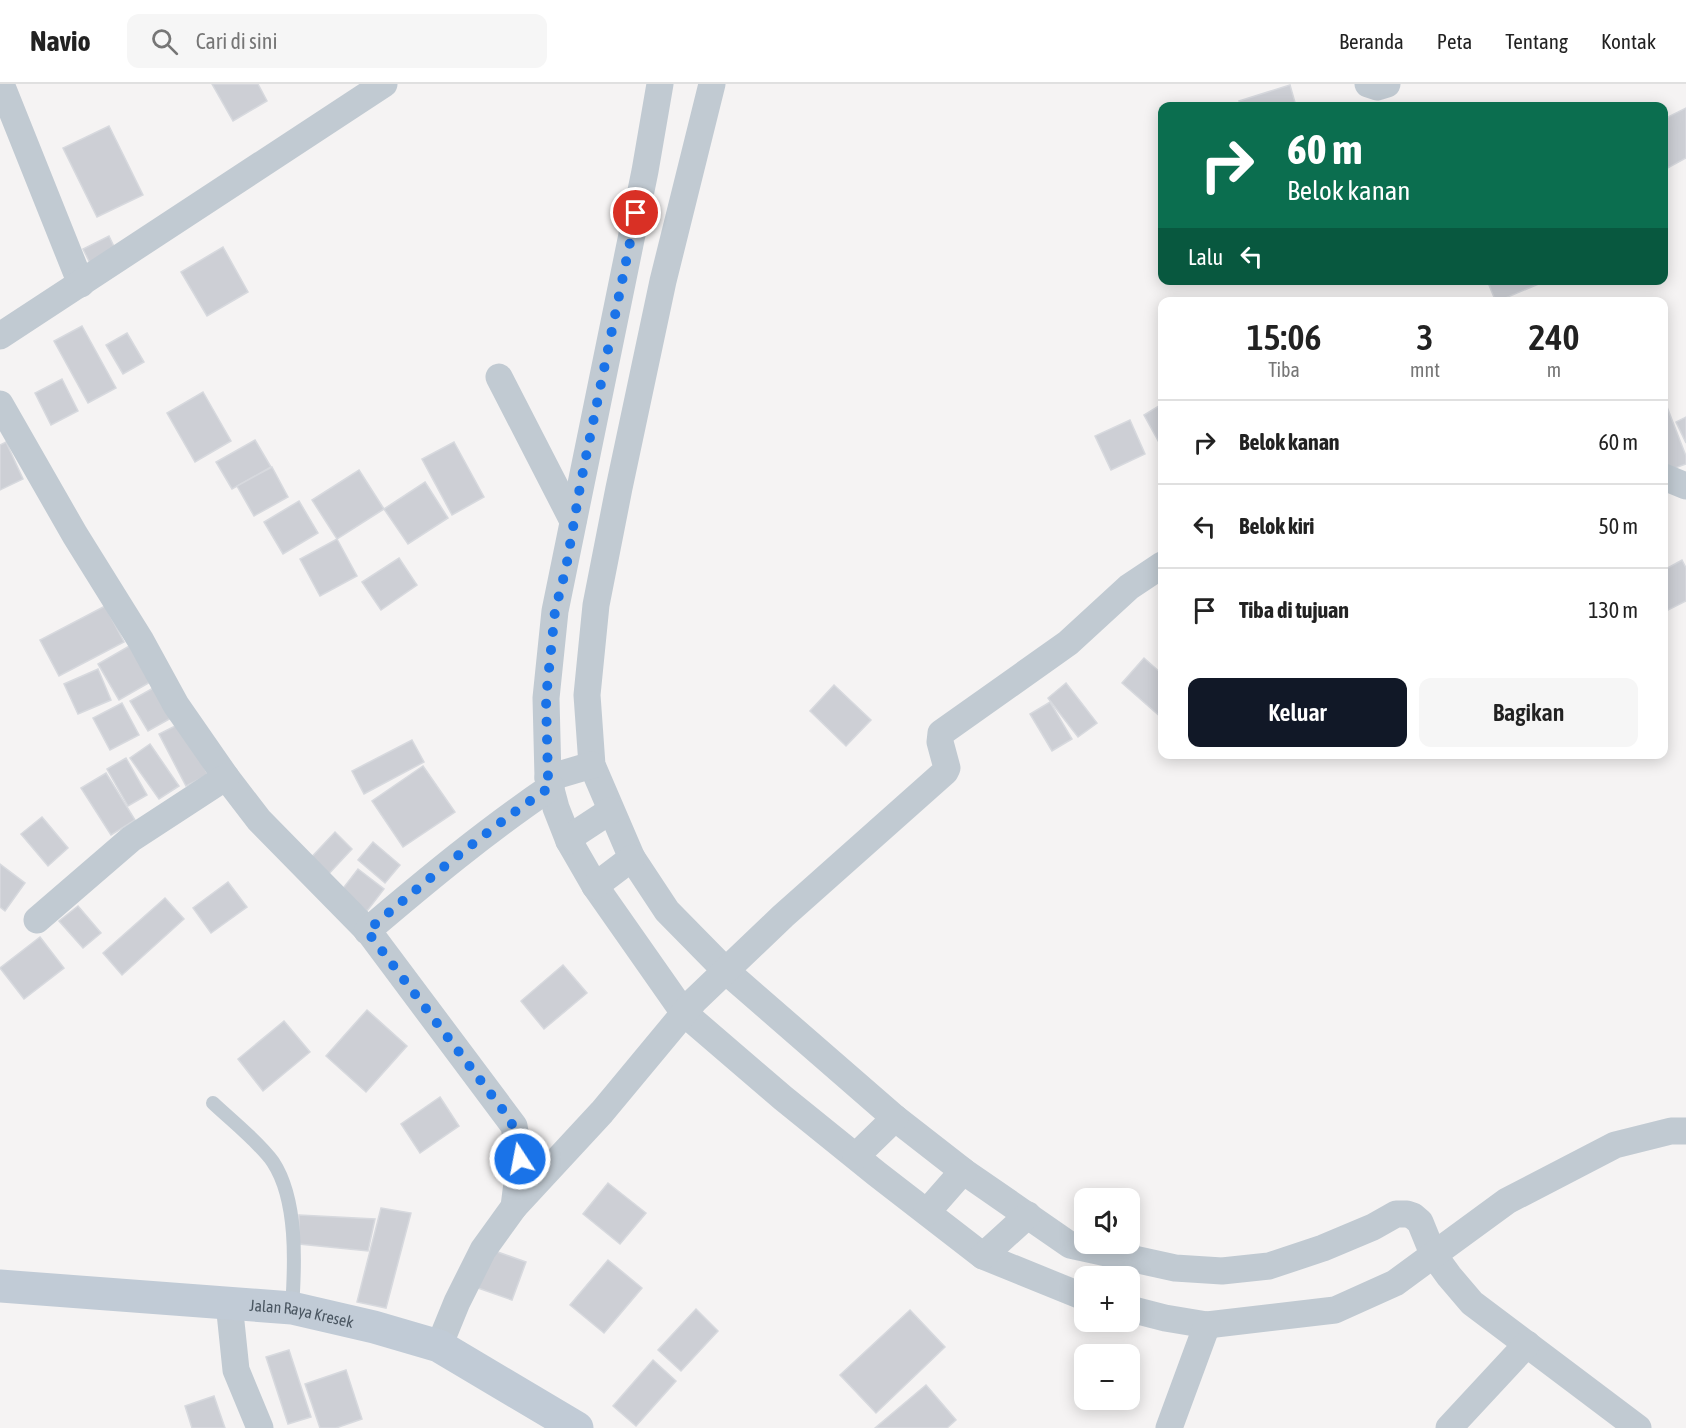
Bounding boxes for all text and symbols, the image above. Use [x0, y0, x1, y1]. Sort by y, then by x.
search box [127, 14, 547, 68]
text: Navio [30, 25, 91, 57]
icon: search [148, 25, 181, 58]
text: Cari di sini [196, 28, 277, 54]
text: Beranda [1339, 29, 1404, 53]
text: Peta [1437, 29, 1472, 53]
text: Tentang [1505, 29, 1568, 53]
text: Kontak [1601, 29, 1656, 53]
text: 60 m [1287, 125, 1362, 173]
icon: right [1188, 126, 1266, 204]
text: Belok kanan [1287, 175, 1410, 206]
pin [610, 187, 661, 238]
icon: arrive [619, 196, 652, 229]
icon: left [1235, 240, 1268, 273]
text: Lalu [1188, 244, 1223, 270]
text: 15:06 [1247, 316, 1321, 358]
text: 3 [1417, 316, 1433, 358]
text: 240 [1529, 316, 1579, 358]
text: Tiba [1268, 358, 1300, 381]
text: mnt [1410, 358, 1440, 381]
text: m [1547, 358, 1561, 381]
icon: right [1188, 426, 1221, 459]
text: Belok kanan [1239, 429, 1340, 455]
text: 60 m [1598, 429, 1638, 455]
icon: left [1188, 510, 1221, 543]
text: Belok kiri [1239, 513, 1314, 539]
text: 50 m [1598, 513, 1638, 539]
icon: arrive [1188, 594, 1221, 627]
text: Tiba di tujuan [1239, 597, 1349, 623]
text: 130 m [1588, 597, 1638, 623]
button: Keluar [1188, 678, 1407, 747]
button: Bagikan [1419, 678, 1638, 747]
position arrow [488, 1127, 552, 1191]
map controls [1074, 1188, 1140, 1410]
button: sound [1074, 1188, 1140, 1254]
button: + [1074, 1266, 1140, 1332]
street label: Jalan Raya Kresek [249, 1296, 355, 1331]
button: − [1074, 1344, 1140, 1410]

